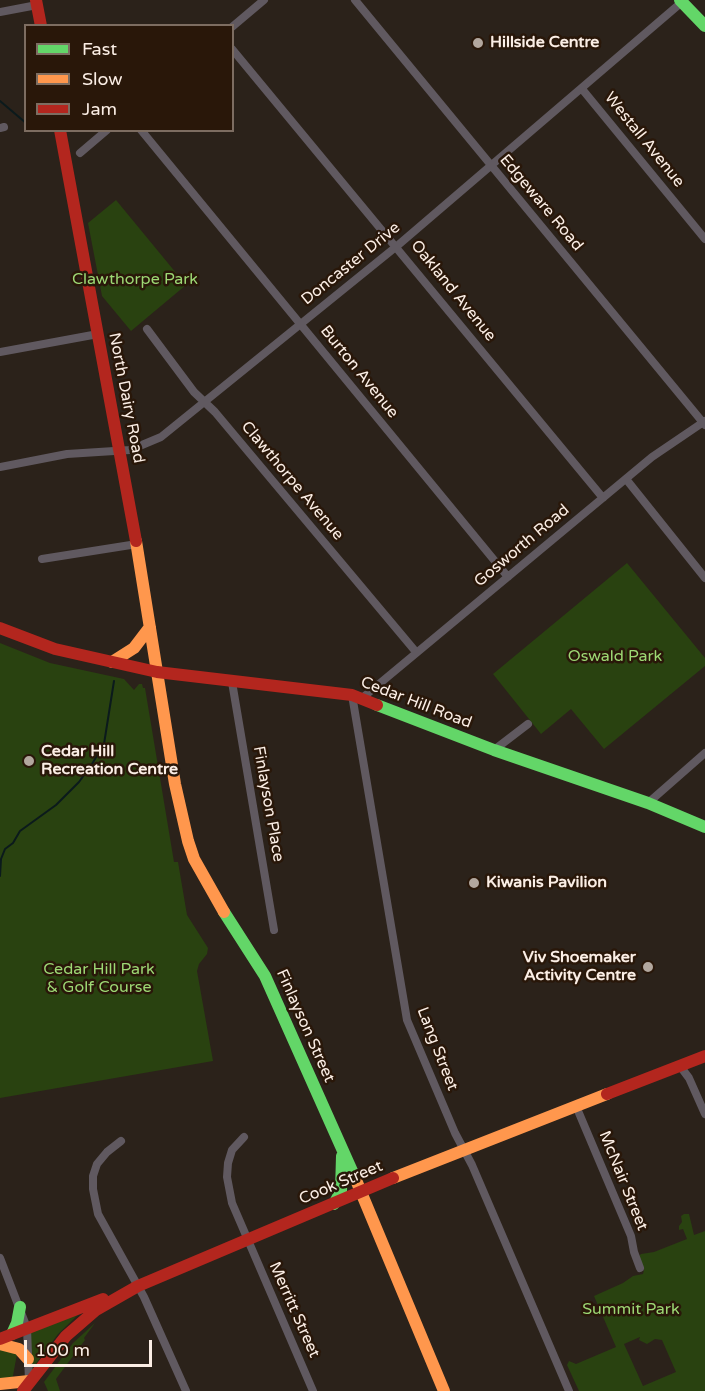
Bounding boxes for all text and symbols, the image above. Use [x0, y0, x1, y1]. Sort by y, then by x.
legend [24, 24, 234, 132]
place label: Hillside Centre [490, 33, 599, 53]
marker: Hillside Centre [471, 36, 485, 50]
text: Fast [82, 38, 117, 60]
text: Slow [82, 68, 123, 90]
street label: Westall Avenue [600, 89, 688, 191]
text: Jam [82, 98, 117, 120]
street label: Edgeware Road [495, 151, 587, 255]
street label: Doncaster Drive [298, 218, 404, 310]
street label: Oakland Avenue [406, 236, 500, 346]
park label: Clawthorpe Park [72, 270, 198, 290]
street label: Burton Avenue [316, 322, 402, 422]
street label: North Dairy Road [104, 331, 148, 465]
street label: Clawthorpe Avenue [237, 418, 347, 544]
street label: Gosworth Road [471, 501, 573, 591]
park label: Oswald Park [568, 647, 662, 667]
street label: Cedar Hill Road [358, 673, 474, 733]
place label: Cedar Hill Recreation Centre [41, 742, 178, 780]
street label: Finlayson Place [248, 745, 288, 863]
marker: Cedar Hill Recreation Centre [22, 754, 36, 768]
place label: Kiwanis Pavilion [486, 873, 607, 893]
marker: Kiwanis Pavilion [467, 876, 481, 890]
place label: Viv Shoemaker Activity Centre [523, 948, 636, 986]
park label: Cedar Hill Park & Golf Course [43, 960, 155, 998]
marker: Viv Shoemaker Activity Centre [641, 960, 655, 974]
street label: Finlayson Street [271, 966, 339, 1086]
street label: Lang Street [412, 1005, 462, 1093]
street label: McNair Street [594, 1128, 652, 1234]
street label: Cook Street [296, 1157, 386, 1209]
street label: Merritt Street [264, 1259, 324, 1361]
park label: Summit Park [582, 1300, 680, 1320]
scale bar [27, 1328, 154, 1366]
text: 100 m [35, 1339, 90, 1361]

